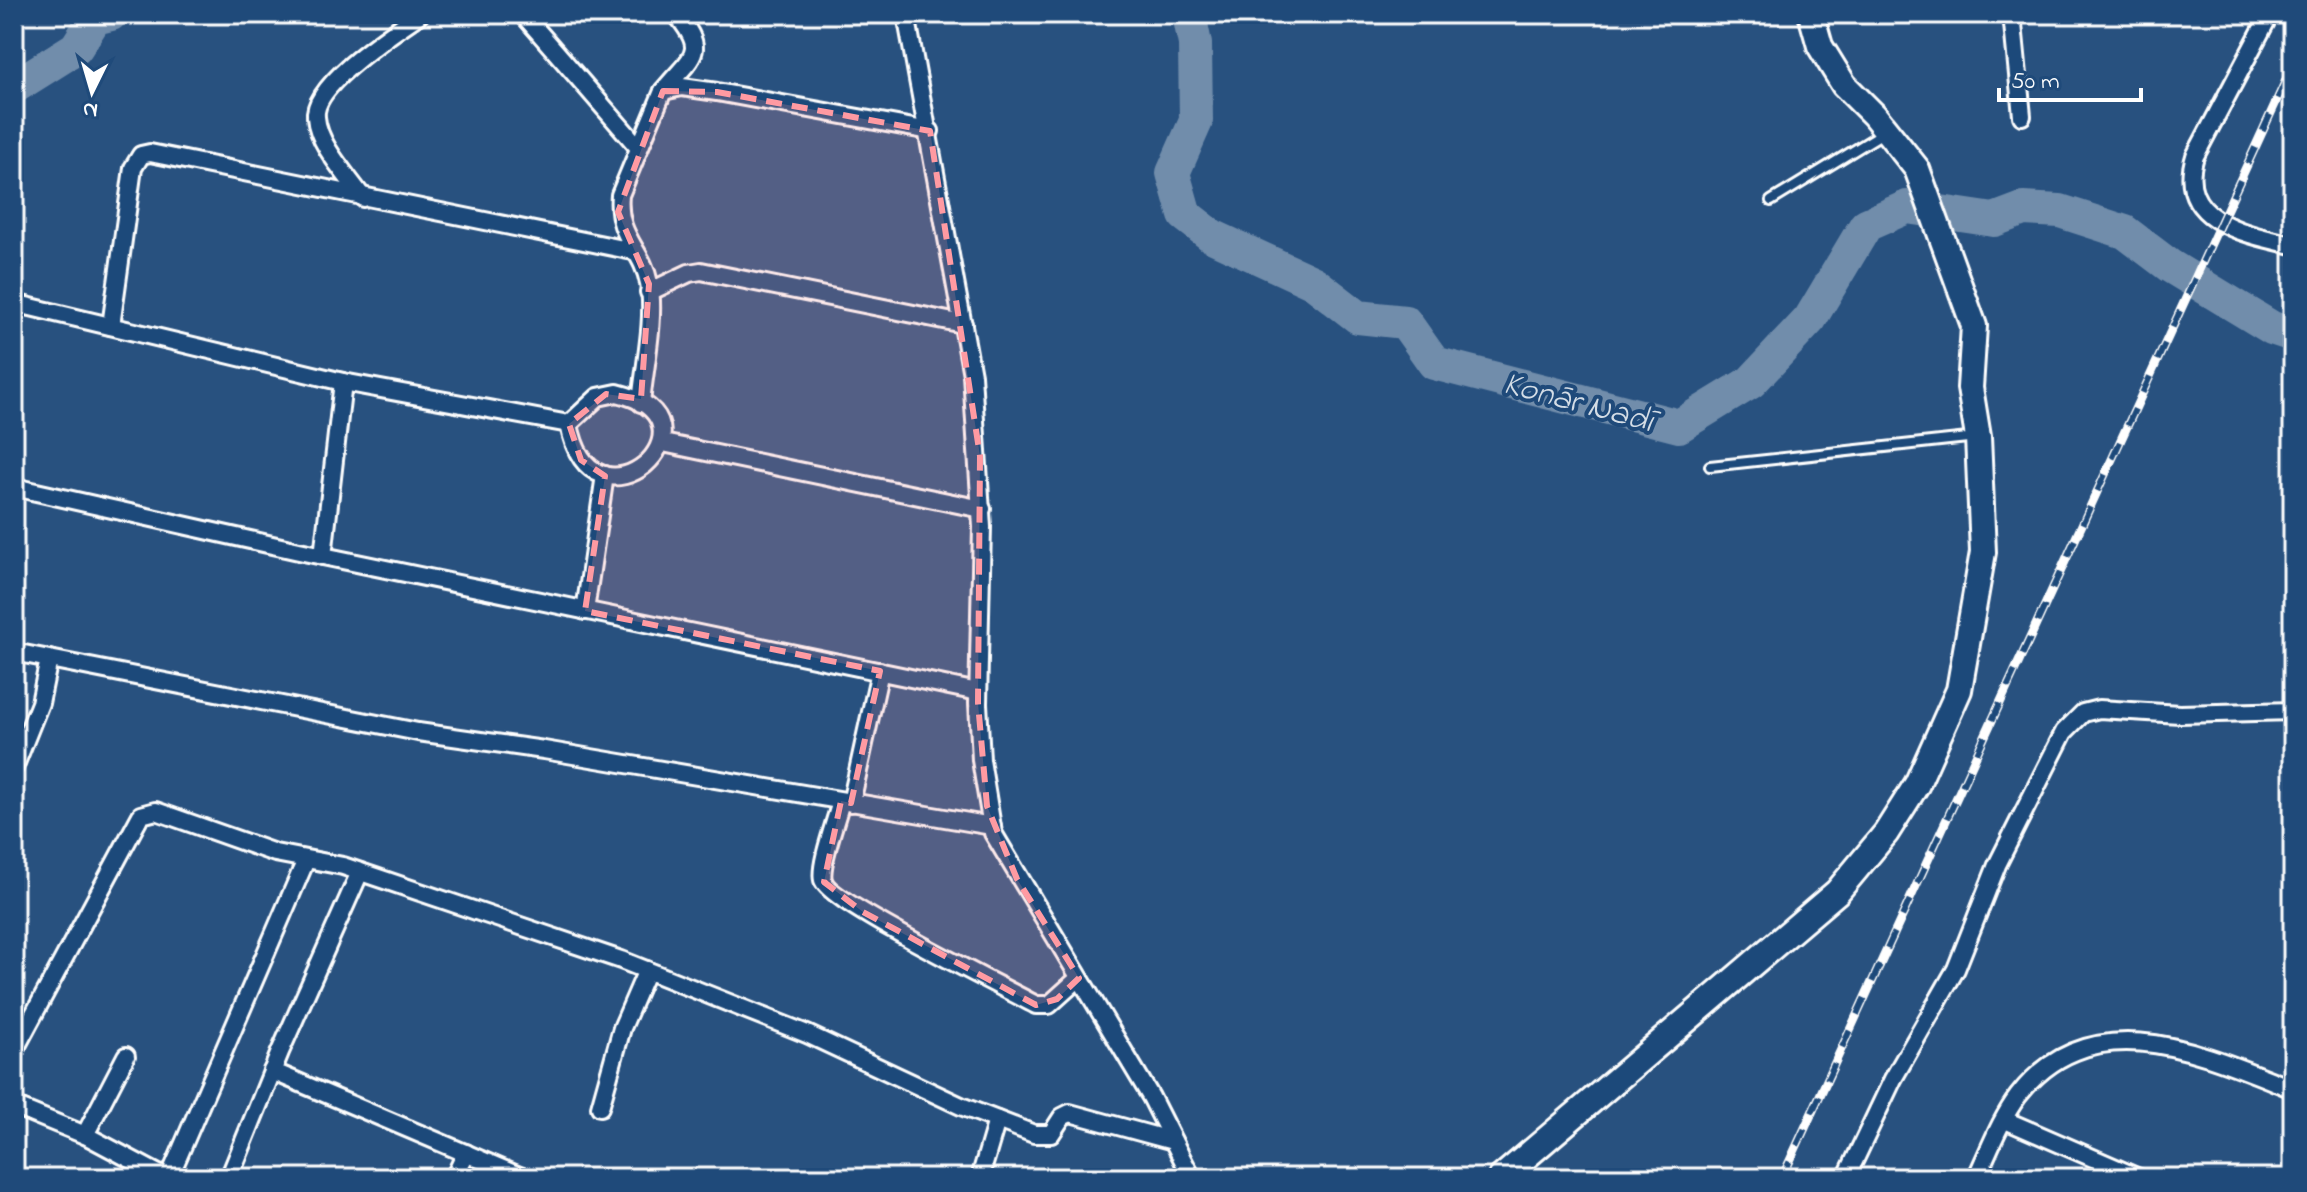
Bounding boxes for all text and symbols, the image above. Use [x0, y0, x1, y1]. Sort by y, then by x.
north arrow [52, 52, 132, 132]
scale bar [1999, 52, 2141, 102]
text: 50 m [2011, 65, 2060, 100]
text: N [82, 92, 99, 126]
water label: Konār Nadī [1497, 360, 1665, 450]

